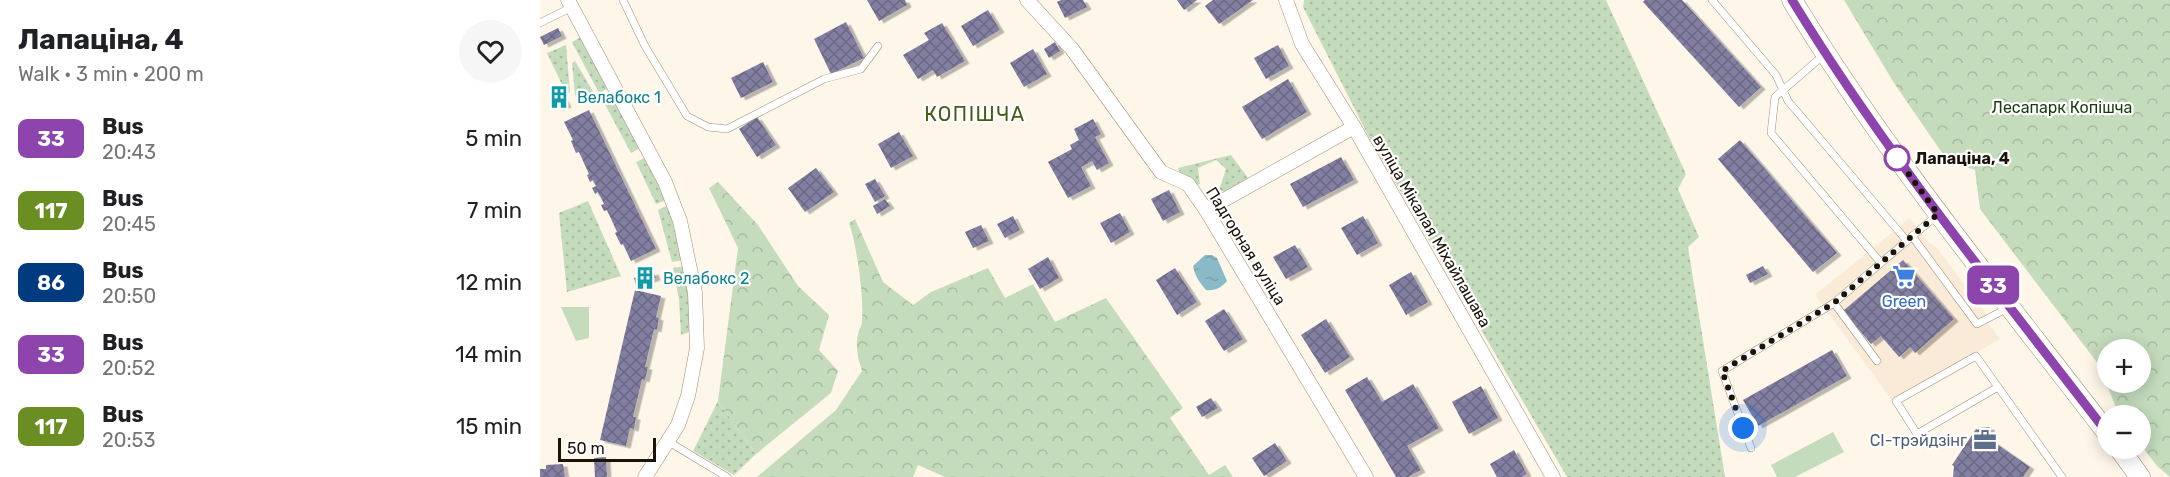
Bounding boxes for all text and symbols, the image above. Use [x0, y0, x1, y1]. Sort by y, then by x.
button: heart [459, 20, 522, 83]
text: Лапаціна, 4 [18, 23, 184, 56]
text: Walk · 3 min · 200 m [18, 62, 204, 86]
building icon: Велабокс 1 [546, 84, 572, 110]
place label: Велабокс 1 [577, 88, 661, 107]
park label: Лесапарк Копішча [1992, 98, 2132, 117]
district label: КОПІШЧА [924, 102, 1026, 126]
text: Bus [102, 113, 144, 140]
text: 5 min [465, 125, 522, 152]
text: 33 [37, 126, 65, 151]
street label: вуліца Мікалая Міхайлашава [1369, 131, 1495, 331]
text: 20:43 [102, 140, 156, 164]
marker: Лапаціна, 4 [1884, 145, 1910, 171]
place label: Лапаціна, 4 [1915, 149, 2010, 168]
street label: Падгорная вуліца [1202, 183, 1290, 309]
text: Bus [102, 185, 144, 212]
text: 7 min [467, 197, 522, 224]
text: 117 [35, 198, 67, 223]
text: 20:45 [102, 212, 156, 236]
text: Bus [102, 257, 144, 284]
supermarket icon: Green [1891, 263, 1917, 289]
building icon: Велабокс 2 [632, 265, 658, 291]
line badge: 33 [1966, 266, 2020, 304]
text: 12 min [456, 269, 522, 296]
place label: Велабокс 2 [663, 269, 750, 288]
text: 86 [37, 270, 65, 295]
text: 33 [1979, 273, 2007, 298]
text: 20:50 [102, 284, 156, 308]
place label: Green [1882, 292, 1926, 311]
text: Bus [102, 329, 144, 356]
map controls [2097, 339, 2151, 459]
button: + [2097, 339, 2151, 393]
text: 14 min [455, 341, 522, 368]
text: 33 [37, 342, 65, 367]
text: 20:52 [102, 356, 155, 380]
text: Bus [102, 401, 144, 428]
button: − [2097, 405, 2151, 459]
text: 15 min [456, 413, 522, 440]
your location [1728, 413, 1758, 443]
text: 117 [35, 414, 67, 439]
office icon: СІ-трэйдзінг [1972, 427, 1998, 453]
text: 20:53 [102, 428, 155, 452]
place label: СІ-трэйдзінг [1870, 431, 1967, 450]
scale bar [558, 435, 656, 462]
text: 50 m [567, 439, 605, 458]

